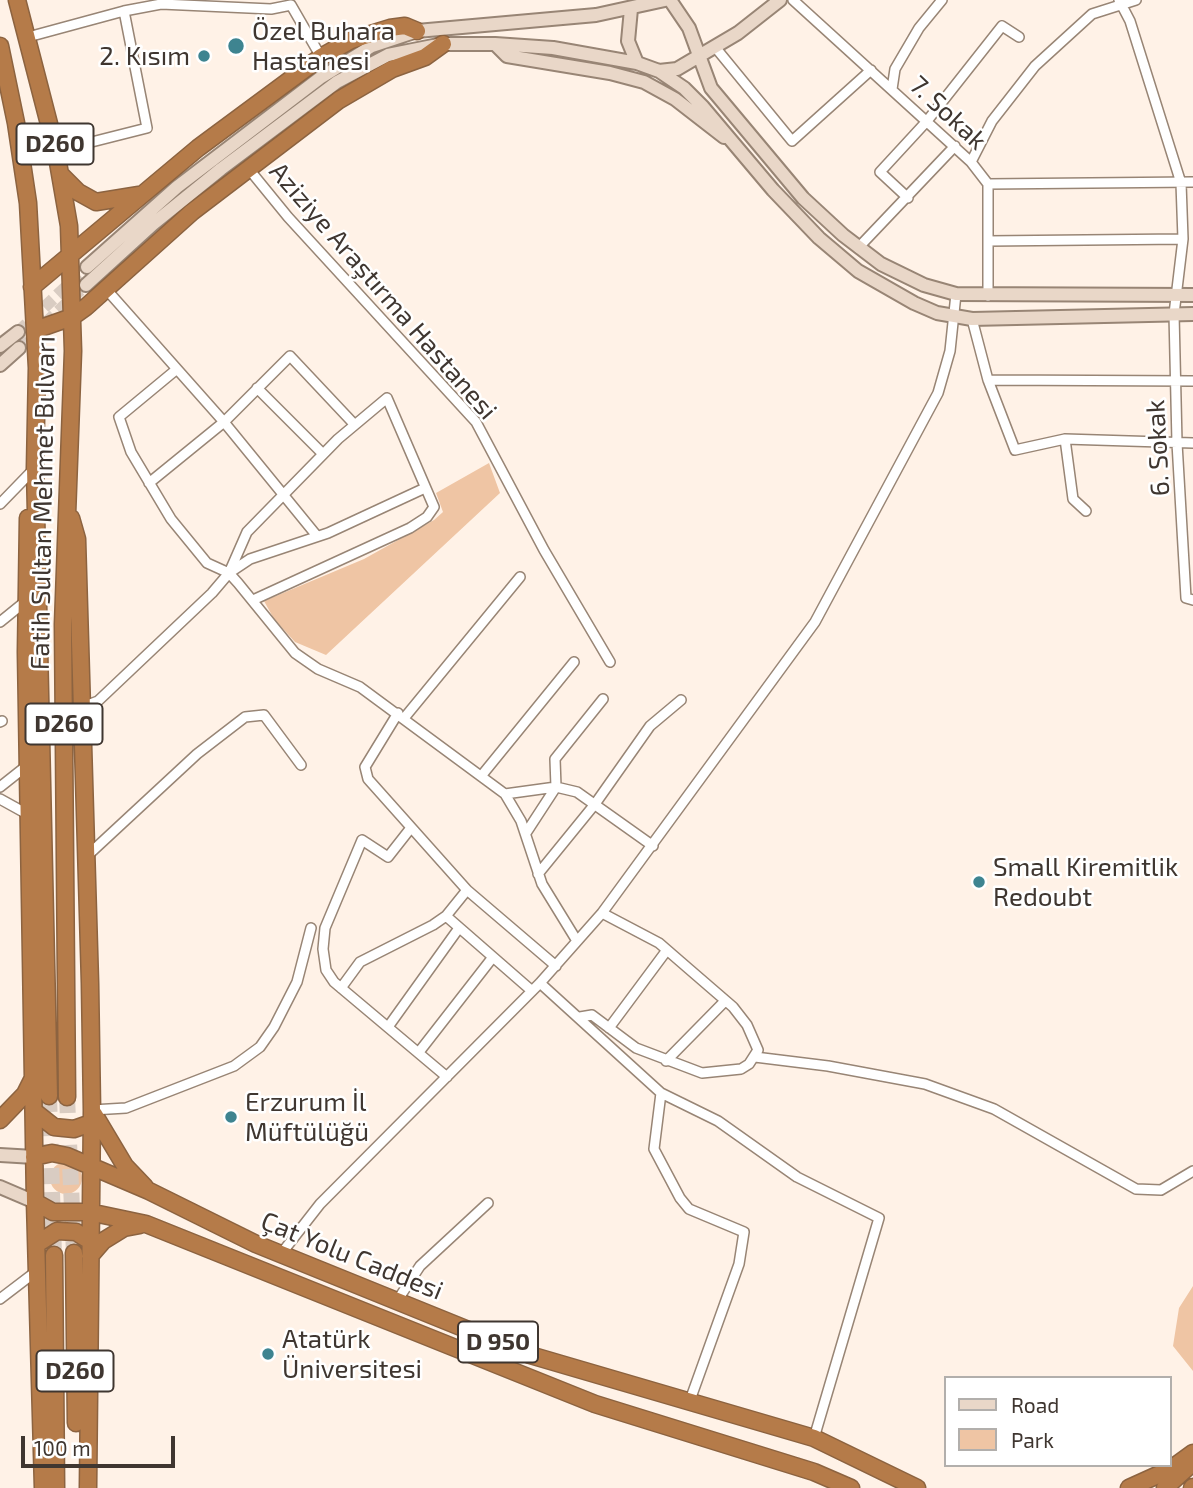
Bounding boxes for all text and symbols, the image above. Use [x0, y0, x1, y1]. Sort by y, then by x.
place label: Özel Buhara Hastanesi [252, 15, 395, 76]
marker: Özel Buhara Hastanesi [226, 36, 246, 56]
place label: 2. Kısım [99, 40, 190, 72]
marker: 2. Kısım [196, 48, 212, 64]
street label: 7. Sokak [903, 70, 993, 156]
road number: D260 [16, 124, 94, 164]
street label: Aziziye Araştırma Hastanesi [263, 156, 503, 426]
street label: Fatih Sultan Mehmet Bulvarı [24, 336, 62, 670]
street label: 6. Sokak [1140, 399, 1176, 497]
road number: D260 [25, 704, 102, 744]
place label: Small Kiremitlik Redoubt [993, 851, 1178, 912]
marker: Small Kiremitlik Redoubt [971, 874, 987, 890]
place label: Erzurum İl Müftülüğü [245, 1086, 369, 1148]
marker: Erzurum İl Müftülüğü [223, 1109, 239, 1125]
street label: Çat Yolu Caddesi [256, 1205, 448, 1307]
road number: D 950 [458, 1322, 538, 1362]
place label: Atatürk Üniversitesi [282, 1323, 422, 1384]
marker: Atatürk Üniversitesi [260, 1346, 276, 1362]
road number: D260 [36, 1350, 114, 1392]
legend [944, 1376, 1172, 1467]
text: Road [1011, 1392, 1059, 1417]
scale bar [24, 1422, 178, 1466]
text: Park [1011, 1427, 1054, 1452]
text: 100 m [34, 1435, 91, 1460]

